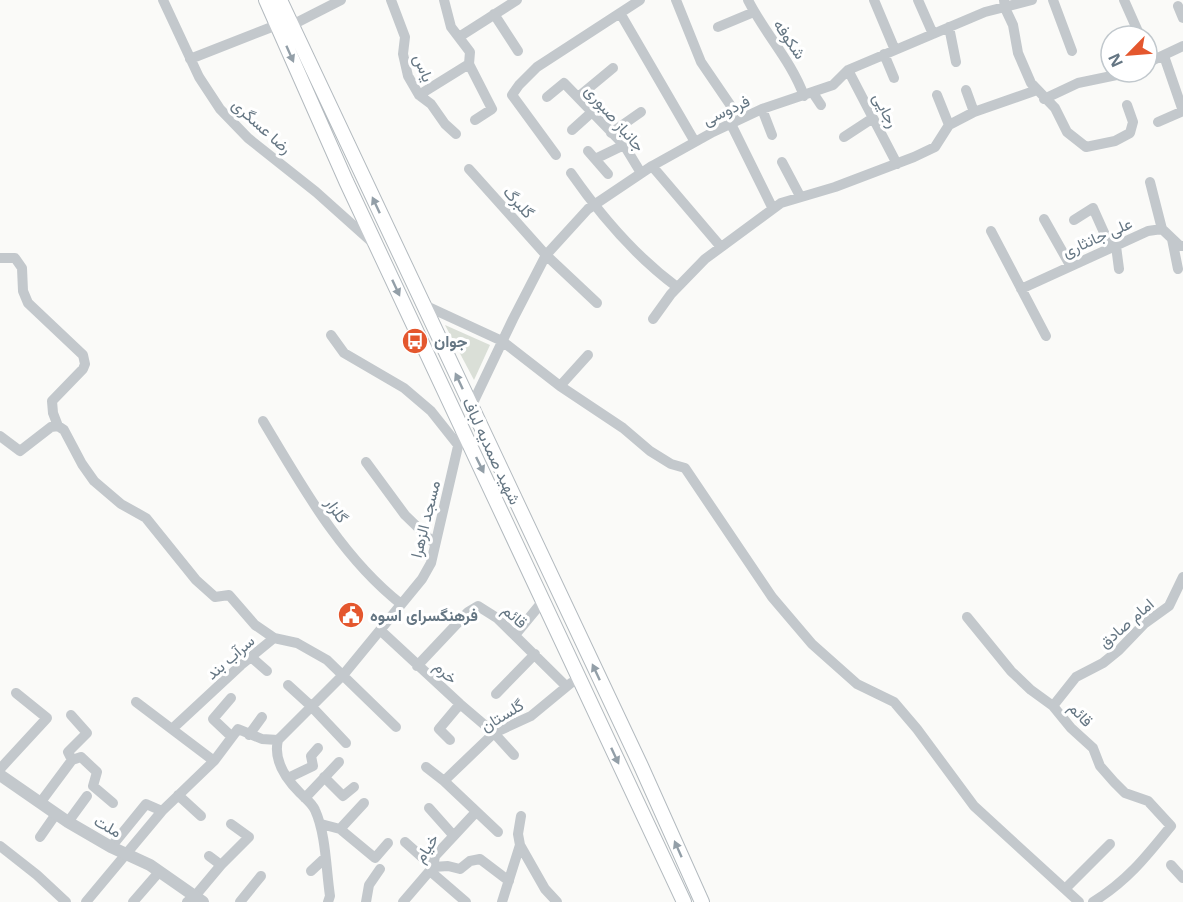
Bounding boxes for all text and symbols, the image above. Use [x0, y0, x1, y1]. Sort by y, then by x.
street label: شکوفه [769, 15, 811, 63]
north arrow [1099, 24, 1159, 84]
one-way arrow [285, 45, 294, 62]
text: N [1103, 50, 1128, 71]
street label: یاس [409, 51, 439, 85]
street label: جانباز صبوری [580, 80, 650, 156]
street label: فردوسی [699, 89, 753, 131]
street label: رجایی [868, 89, 904, 131]
street label: رضا عسگری [227, 93, 297, 159]
street label: گلبرگ [499, 181, 539, 223]
one-way arrow [371, 197, 380, 214]
street label: علی جانثاری [1058, 212, 1136, 262]
one-way arrow [392, 280, 401, 297]
bus stop icon: جوان [400, 326, 430, 356]
place label: جوان [434, 330, 468, 352]
one-way arrow [454, 373, 463, 390]
street label: شهید صمدیه لباف [458, 394, 526, 508]
one-way arrow [475, 456, 484, 473]
street label: مسجد الزهرا [405, 478, 445, 560]
street label: گلزار [320, 492, 354, 527]
street label: امام صادق [1094, 593, 1158, 653]
street label: قائم [498, 599, 532, 633]
public building icon: فرهنگسرای اسوه [336, 600, 366, 630]
place label: فرهنگسرای اسوه [370, 604, 478, 626]
street label: سرآب بند [201, 630, 259, 684]
street label: خرم [429, 655, 463, 689]
one-way arrow [592, 663, 601, 680]
street label: گلستان [476, 694, 528, 736]
street label: قائم [1064, 697, 1098, 731]
one-way arrow [611, 747, 620, 764]
street label: ملت [90, 809, 126, 843]
street label: خیام [409, 829, 444, 867]
one-way arrow [673, 840, 682, 857]

